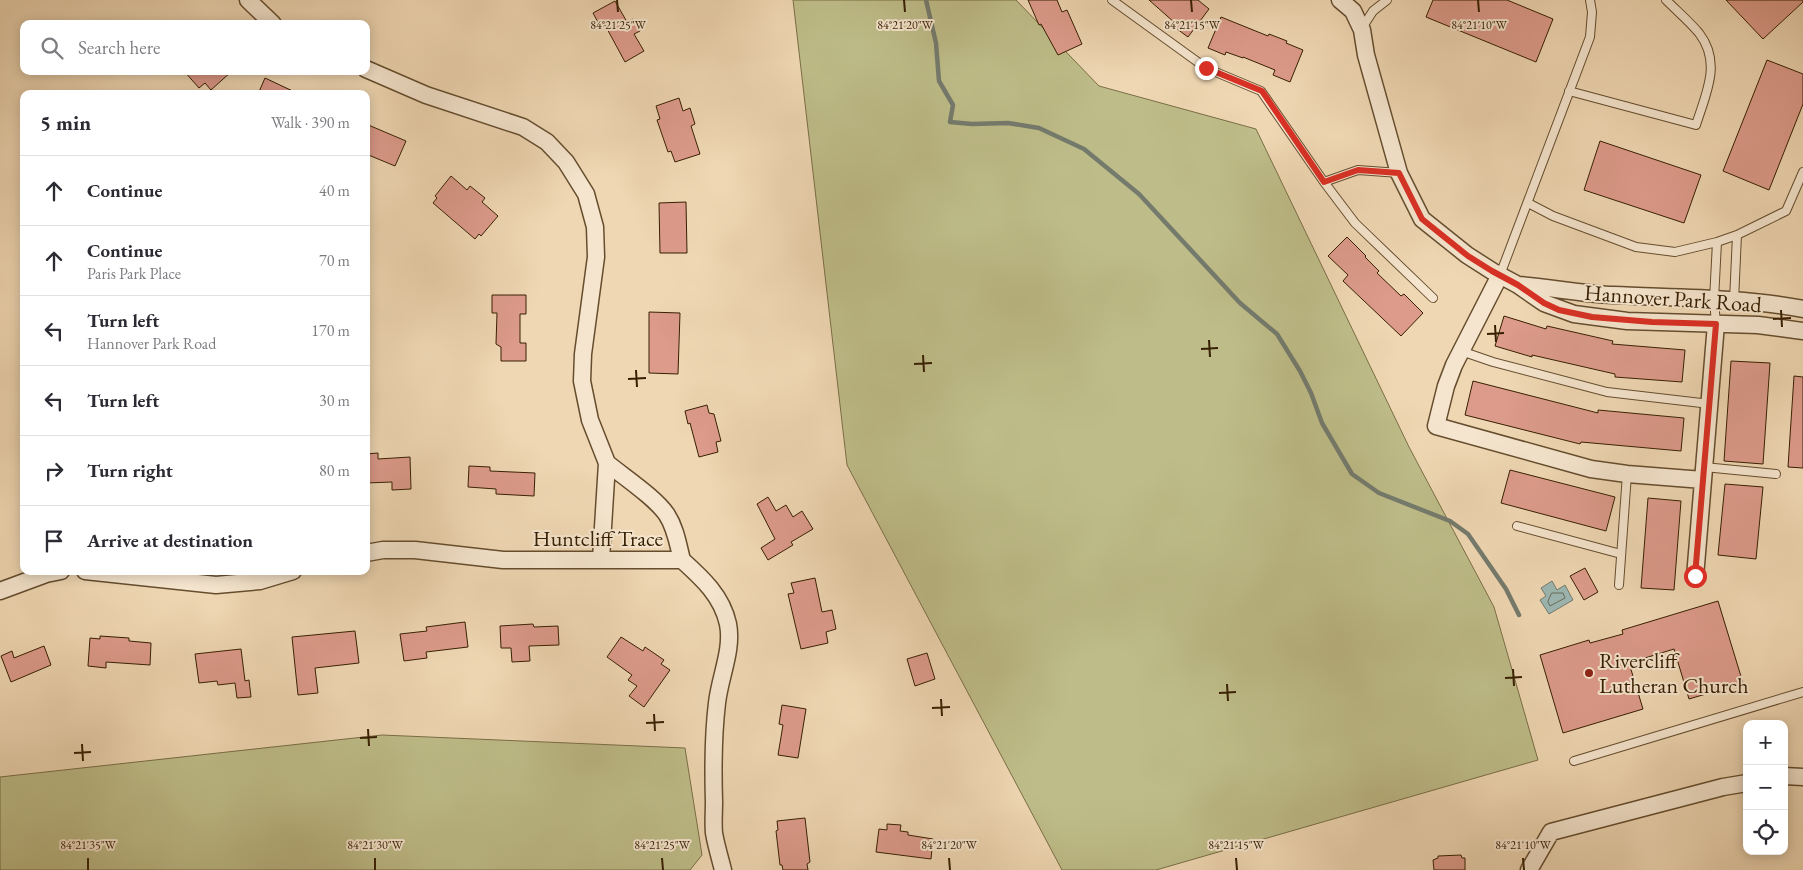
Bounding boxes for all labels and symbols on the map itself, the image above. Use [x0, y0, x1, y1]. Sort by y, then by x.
text: 84°21'25"W [590, 17, 647, 33]
text: 84°21'20"W [877, 17, 934, 33]
text: 84°21'15"W [1164, 17, 1221, 33]
text: 84°21'10"W [1451, 17, 1508, 33]
route end [1195, 57, 1218, 80]
street label: Hannover Park Road [1583, 278, 1763, 319]
street label: Huntcliff Trace [533, 524, 664, 553]
route start [1684, 565, 1707, 588]
place label: Rivercliff Lutheran Church [1599, 646, 1749, 700]
marker: Rivercliff Lutheran Church [1583, 667, 1595, 679]
text: 84°21'35"W [60, 837, 117, 853]
text: 84°21'30"W [347, 837, 404, 853]
text: 84°21'25"W [634, 837, 691, 853]
text: 84°21'20"W [921, 837, 978, 853]
text: 84°21'15"W [1208, 837, 1265, 853]
text: 84°21'10"W [1495, 837, 1552, 853]

